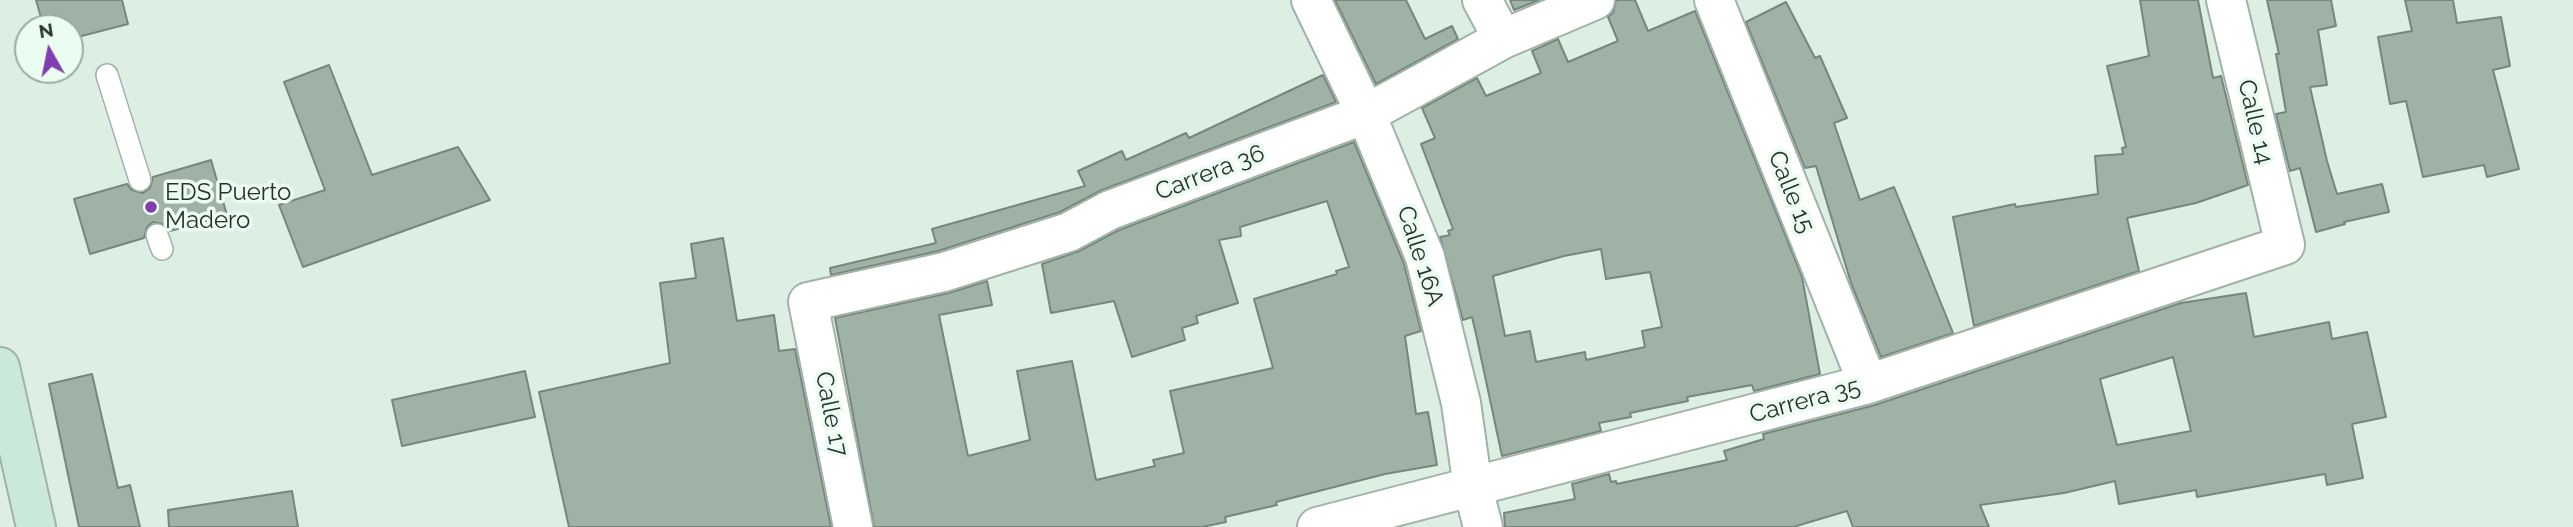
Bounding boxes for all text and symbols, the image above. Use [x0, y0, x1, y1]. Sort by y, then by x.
north arrow [14, 14, 84, 84]
text: N [37, 18, 55, 42]
street label: Calle 14 [2231, 77, 2279, 167]
street label: Carrera 36 [1151, 139, 1269, 207]
street label: Calle 15 [1762, 147, 1820, 237]
place label: EDS Puerto Madero [165, 179, 291, 235]
marker: EDS Puerto Madero [143, 199, 159, 215]
street label: Calle 16A [1390, 202, 1450, 310]
street label: Calle 17 [809, 369, 853, 459]
street label: Carrera 35 [1746, 372, 1864, 430]

